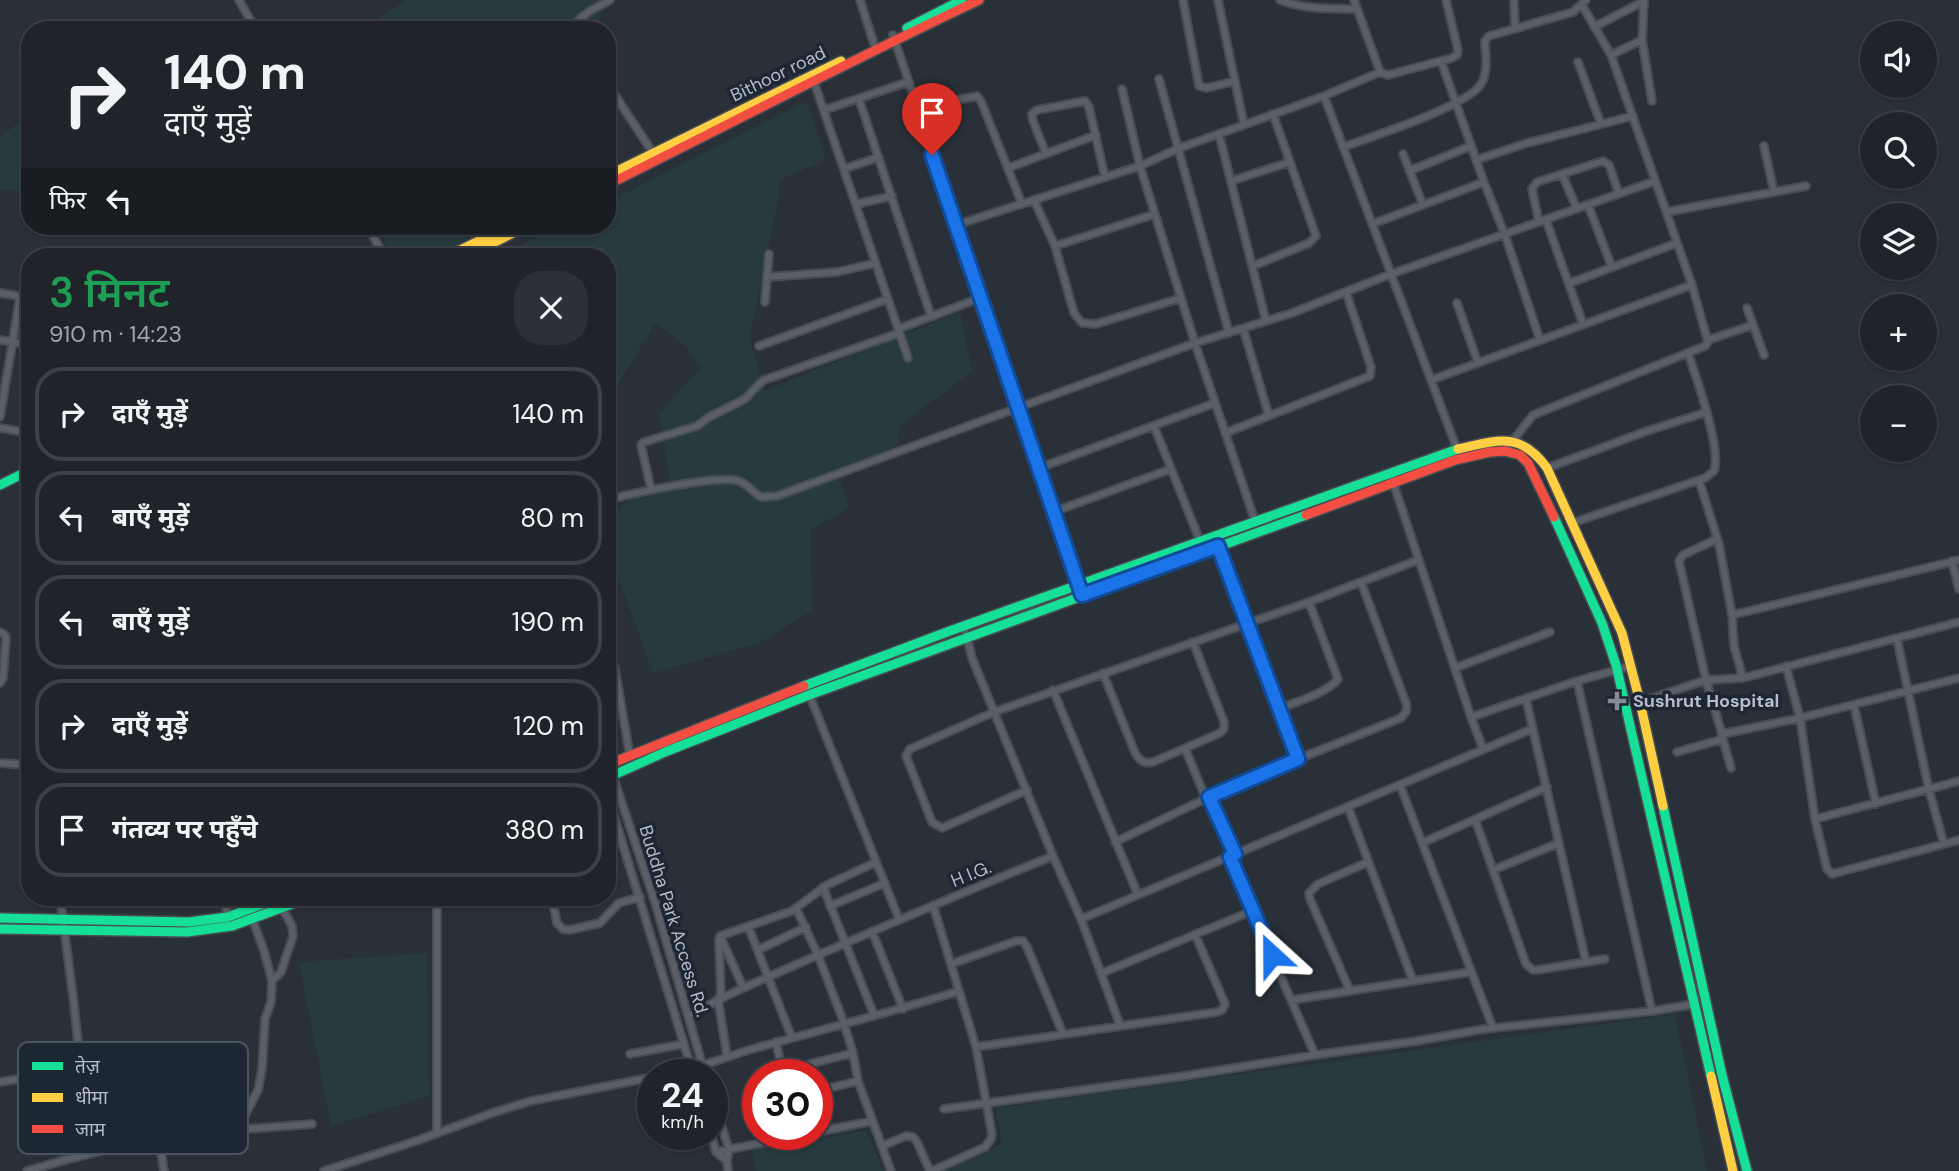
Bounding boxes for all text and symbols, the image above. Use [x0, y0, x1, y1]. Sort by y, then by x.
map controls [1860, 21, 1937, 462]
button: sound [1860, 21, 1937, 98]
text: 140 m [164, 40, 306, 104]
street label: Bithoor road [726, 41, 830, 107]
icon: right [49, 49, 140, 140]
pin [902, 83, 962, 155]
icon: arrive [913, 94, 951, 132]
text: दाएँ मुड़ें [164, 102, 252, 144]
button: search [1860, 112, 1937, 189]
icon: left [100, 182, 138, 220]
text: फिर [49, 183, 86, 217]
button: layers [1860, 203, 1937, 280]
text: 3 मिनट [49, 265, 170, 320]
button: close [514, 271, 588, 345]
button: + [1860, 294, 1937, 371]
text: 910 m · 14:23 [49, 319, 182, 349]
button: − [1860, 385, 1937, 462]
icon: right [53, 395, 91, 433]
text: दाएँ मुड़ें [112, 396, 188, 430]
text: 140 m [512, 397, 584, 431]
icon: left [53, 499, 91, 537]
text: बाएँ मुड़ें [112, 500, 189, 534]
text: 80 m [520, 501, 584, 535]
icon: left [53, 603, 91, 641]
text: बाएँ मुड़ें [112, 604, 189, 638]
text: 190 m [512, 605, 584, 639]
place label: Sushrut Hospital [1633, 689, 1779, 713]
marker: Sushrut Hospital [1607, 691, 1627, 711]
icon: right [53, 707, 91, 745]
text: दाएँ मुड़ें [112, 708, 188, 742]
text: 120 m [513, 709, 584, 743]
icon: arrive [53, 811, 91, 849]
text: गंतव्य पर पहुँचे [112, 812, 258, 846]
text: 380 m [505, 813, 584, 847]
street label: Buddha Park Access Rd. [633, 822, 715, 1020]
street label: H I.G. [947, 855, 995, 893]
position arrow [1235, 918, 1309, 992]
legend [18, 1042, 248, 1154]
text: तेज़ [75, 1054, 101, 1079]
speed limit sign: 30 [742, 1059, 833, 1150]
text: 24 [661, 1072, 704, 1118]
text: धीमा [75, 1085, 109, 1110]
text: km/h [661, 1110, 704, 1134]
text: जाम [75, 1117, 106, 1142]

